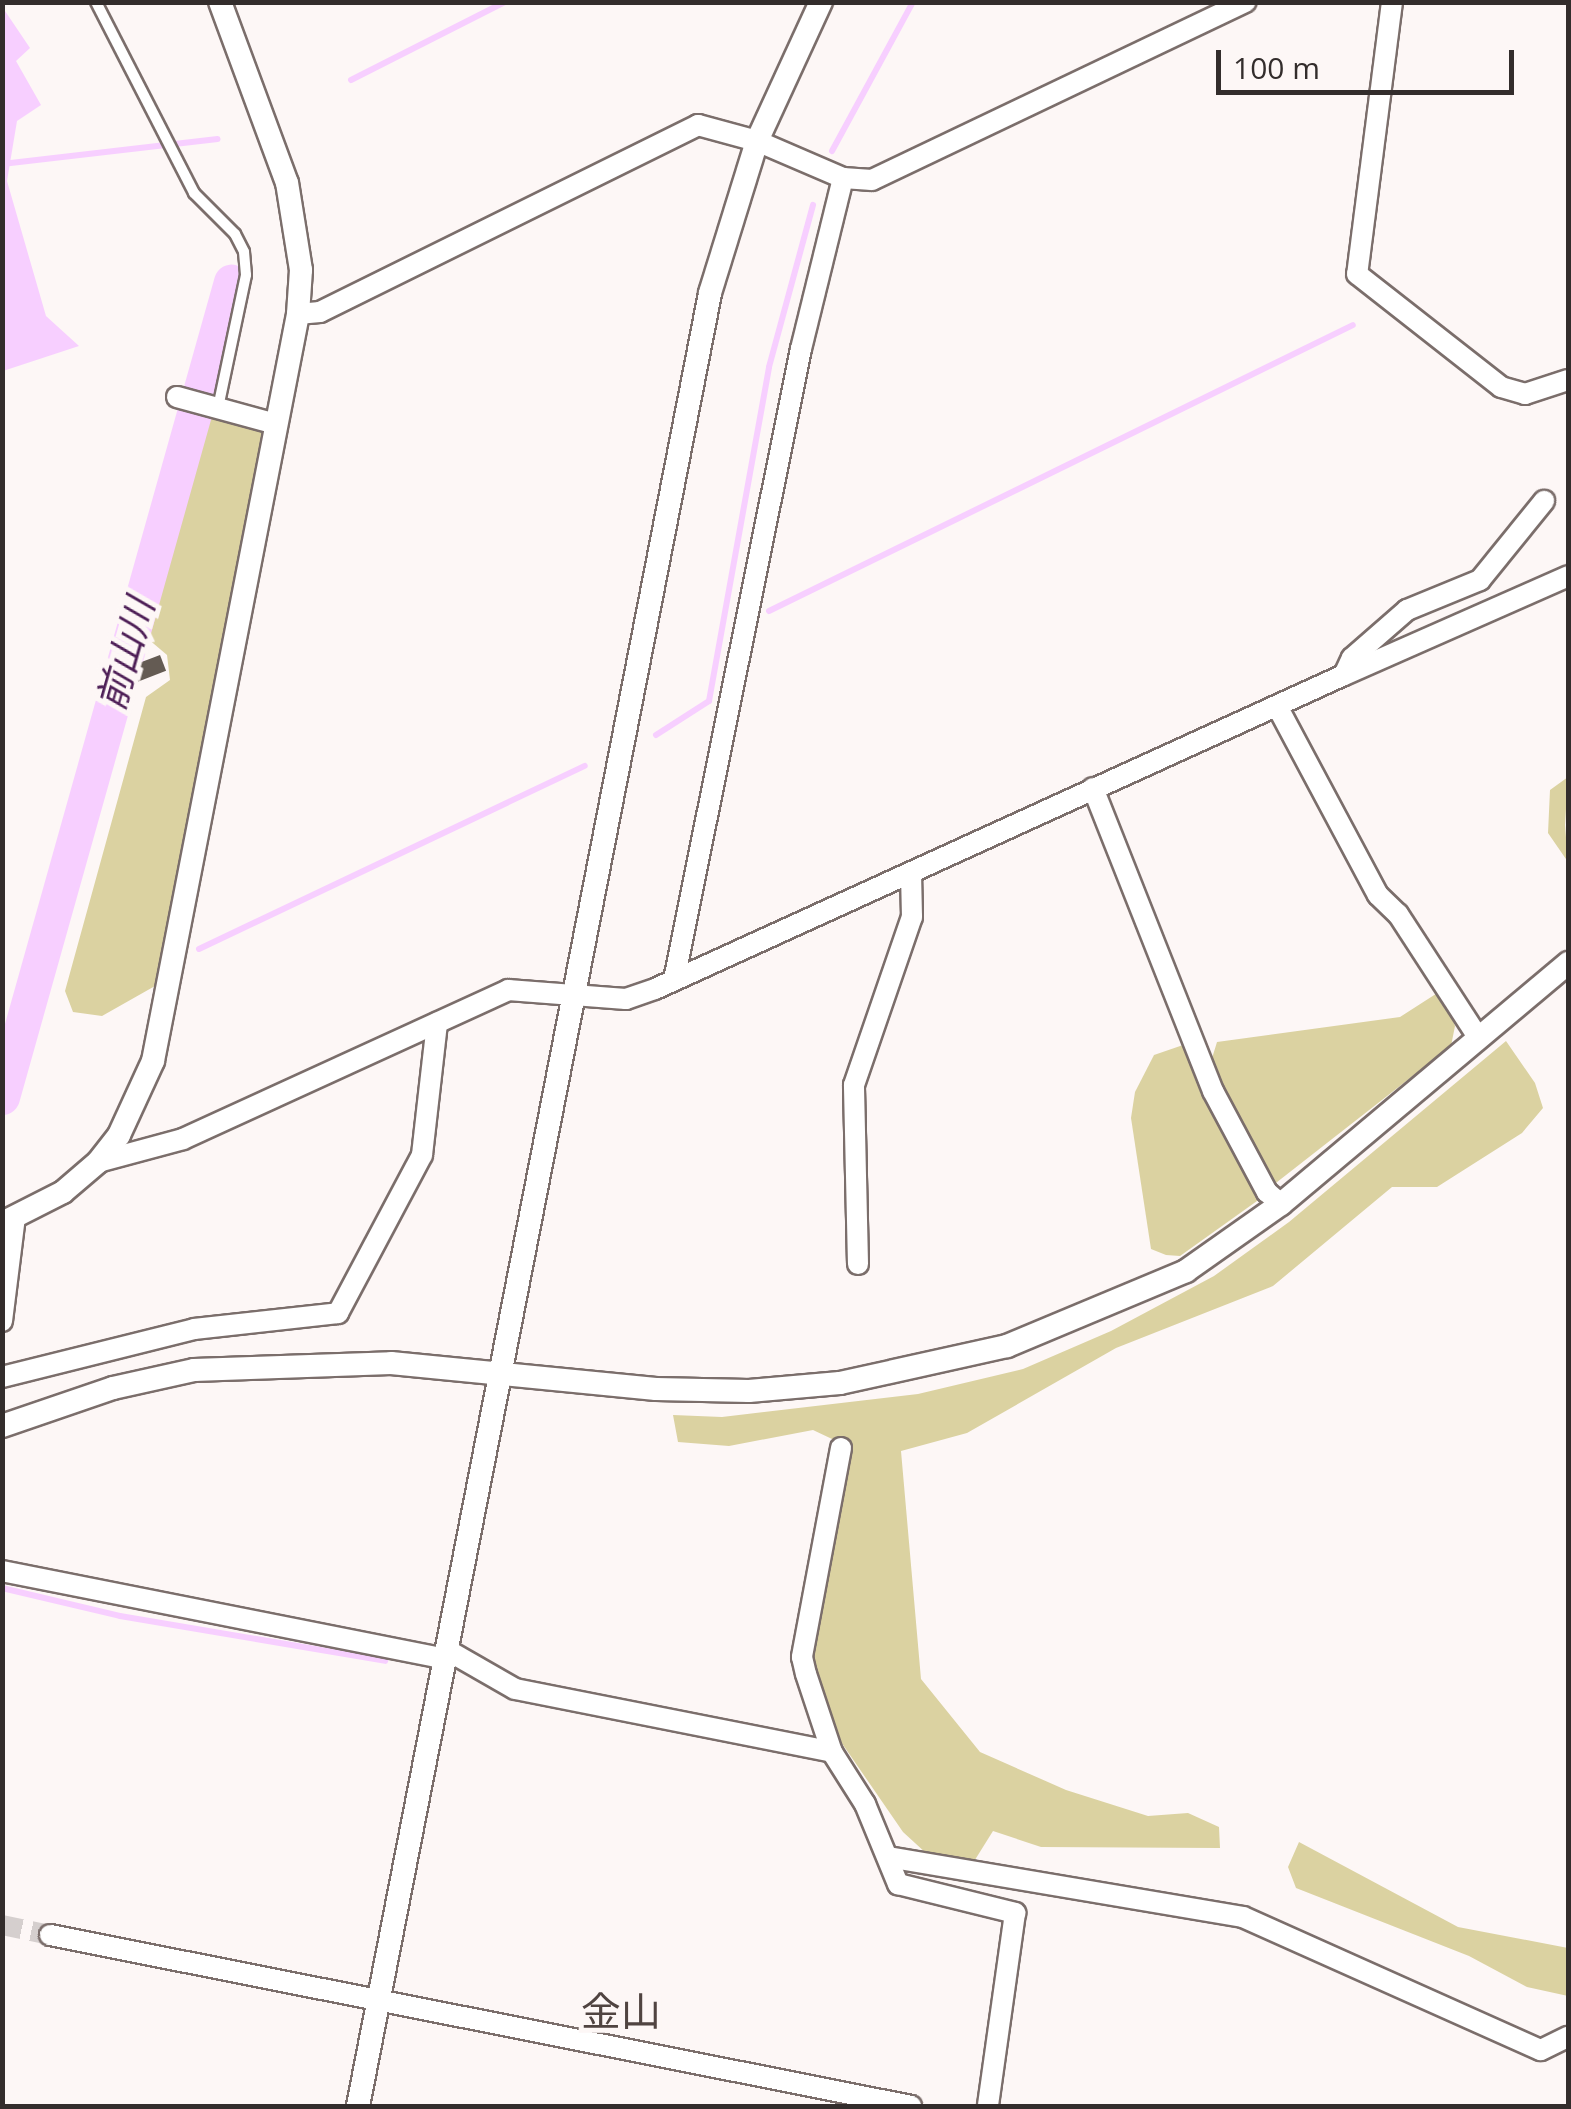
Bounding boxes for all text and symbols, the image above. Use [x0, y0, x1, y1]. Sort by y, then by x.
scale bar [1221, 30, 1518, 92]
text: 100 m [1233, 47, 1320, 88]
water label: 前山川 [87, 593, 163, 715]
district label: 金山 [581, 1987, 661, 2035]

